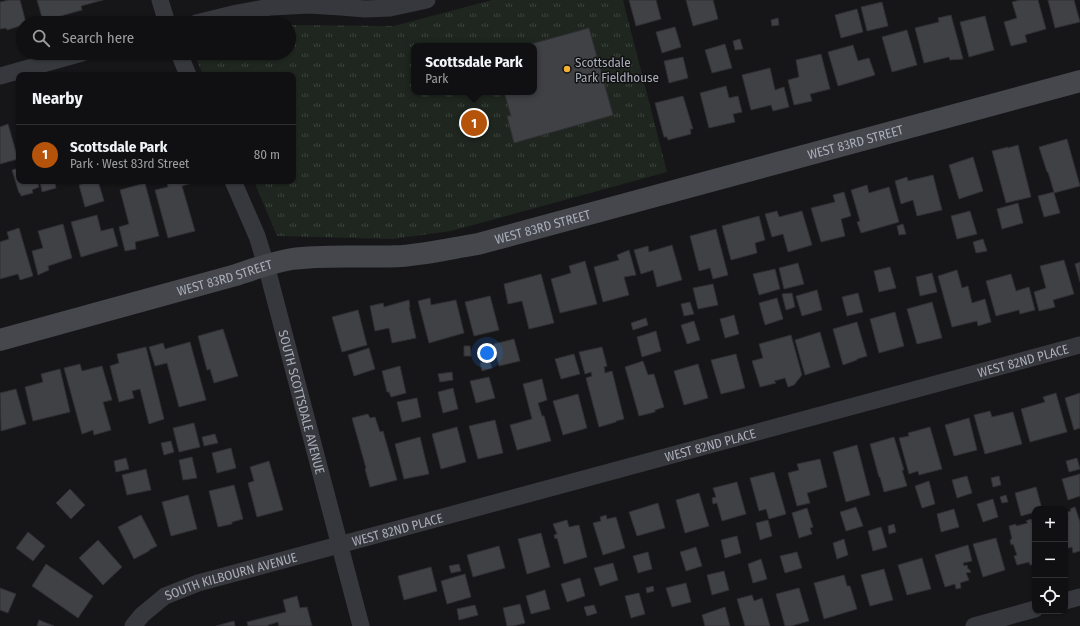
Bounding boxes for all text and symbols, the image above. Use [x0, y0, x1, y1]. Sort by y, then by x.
search box [16, 16, 296, 60]
icon: search [30, 27, 52, 49]
text: Search here [62, 29, 134, 47]
popup [411, 43, 537, 95]
text: Scottsdale Park [425, 53, 523, 71]
place label: Scottsdale Park Fieldhouse [575, 55, 659, 85]
marker: Scottsdale Park Fieldhouse [562, 64, 572, 74]
text: Park [425, 71, 448, 86]
text: Nearby [32, 88, 83, 109]
pin: 1 [461, 108, 487, 138]
street label: WEST 83RD STREET [806, 122, 905, 162]
text: Scottsdale Park [70, 138, 167, 156]
text: 1 [42, 147, 48, 162]
text: 80 m [254, 147, 280, 162]
text: Park · West 83rd Street [70, 156, 189, 171]
street label: WEST 83RD STREET [493, 207, 592, 247]
street label: WEST 83RD STREET [175, 257, 274, 299]
street label: SOUTH SCOTTSDALE AVENUE [275, 328, 328, 476]
street label: WEST 82ND PLACE [976, 341, 1070, 380]
your location [477, 343, 497, 363]
street label: WEST 82ND PLACE [663, 426, 757, 465]
map controls [1032, 506, 1068, 614]
button: + [1032, 506, 1068, 542]
street label: WEST 82ND PLACE [350, 510, 445, 549]
button: − [1032, 542, 1068, 578]
street label: SOUTH KILBOURN AVENUE [163, 550, 299, 603]
button: locate [1032, 578, 1068, 614]

